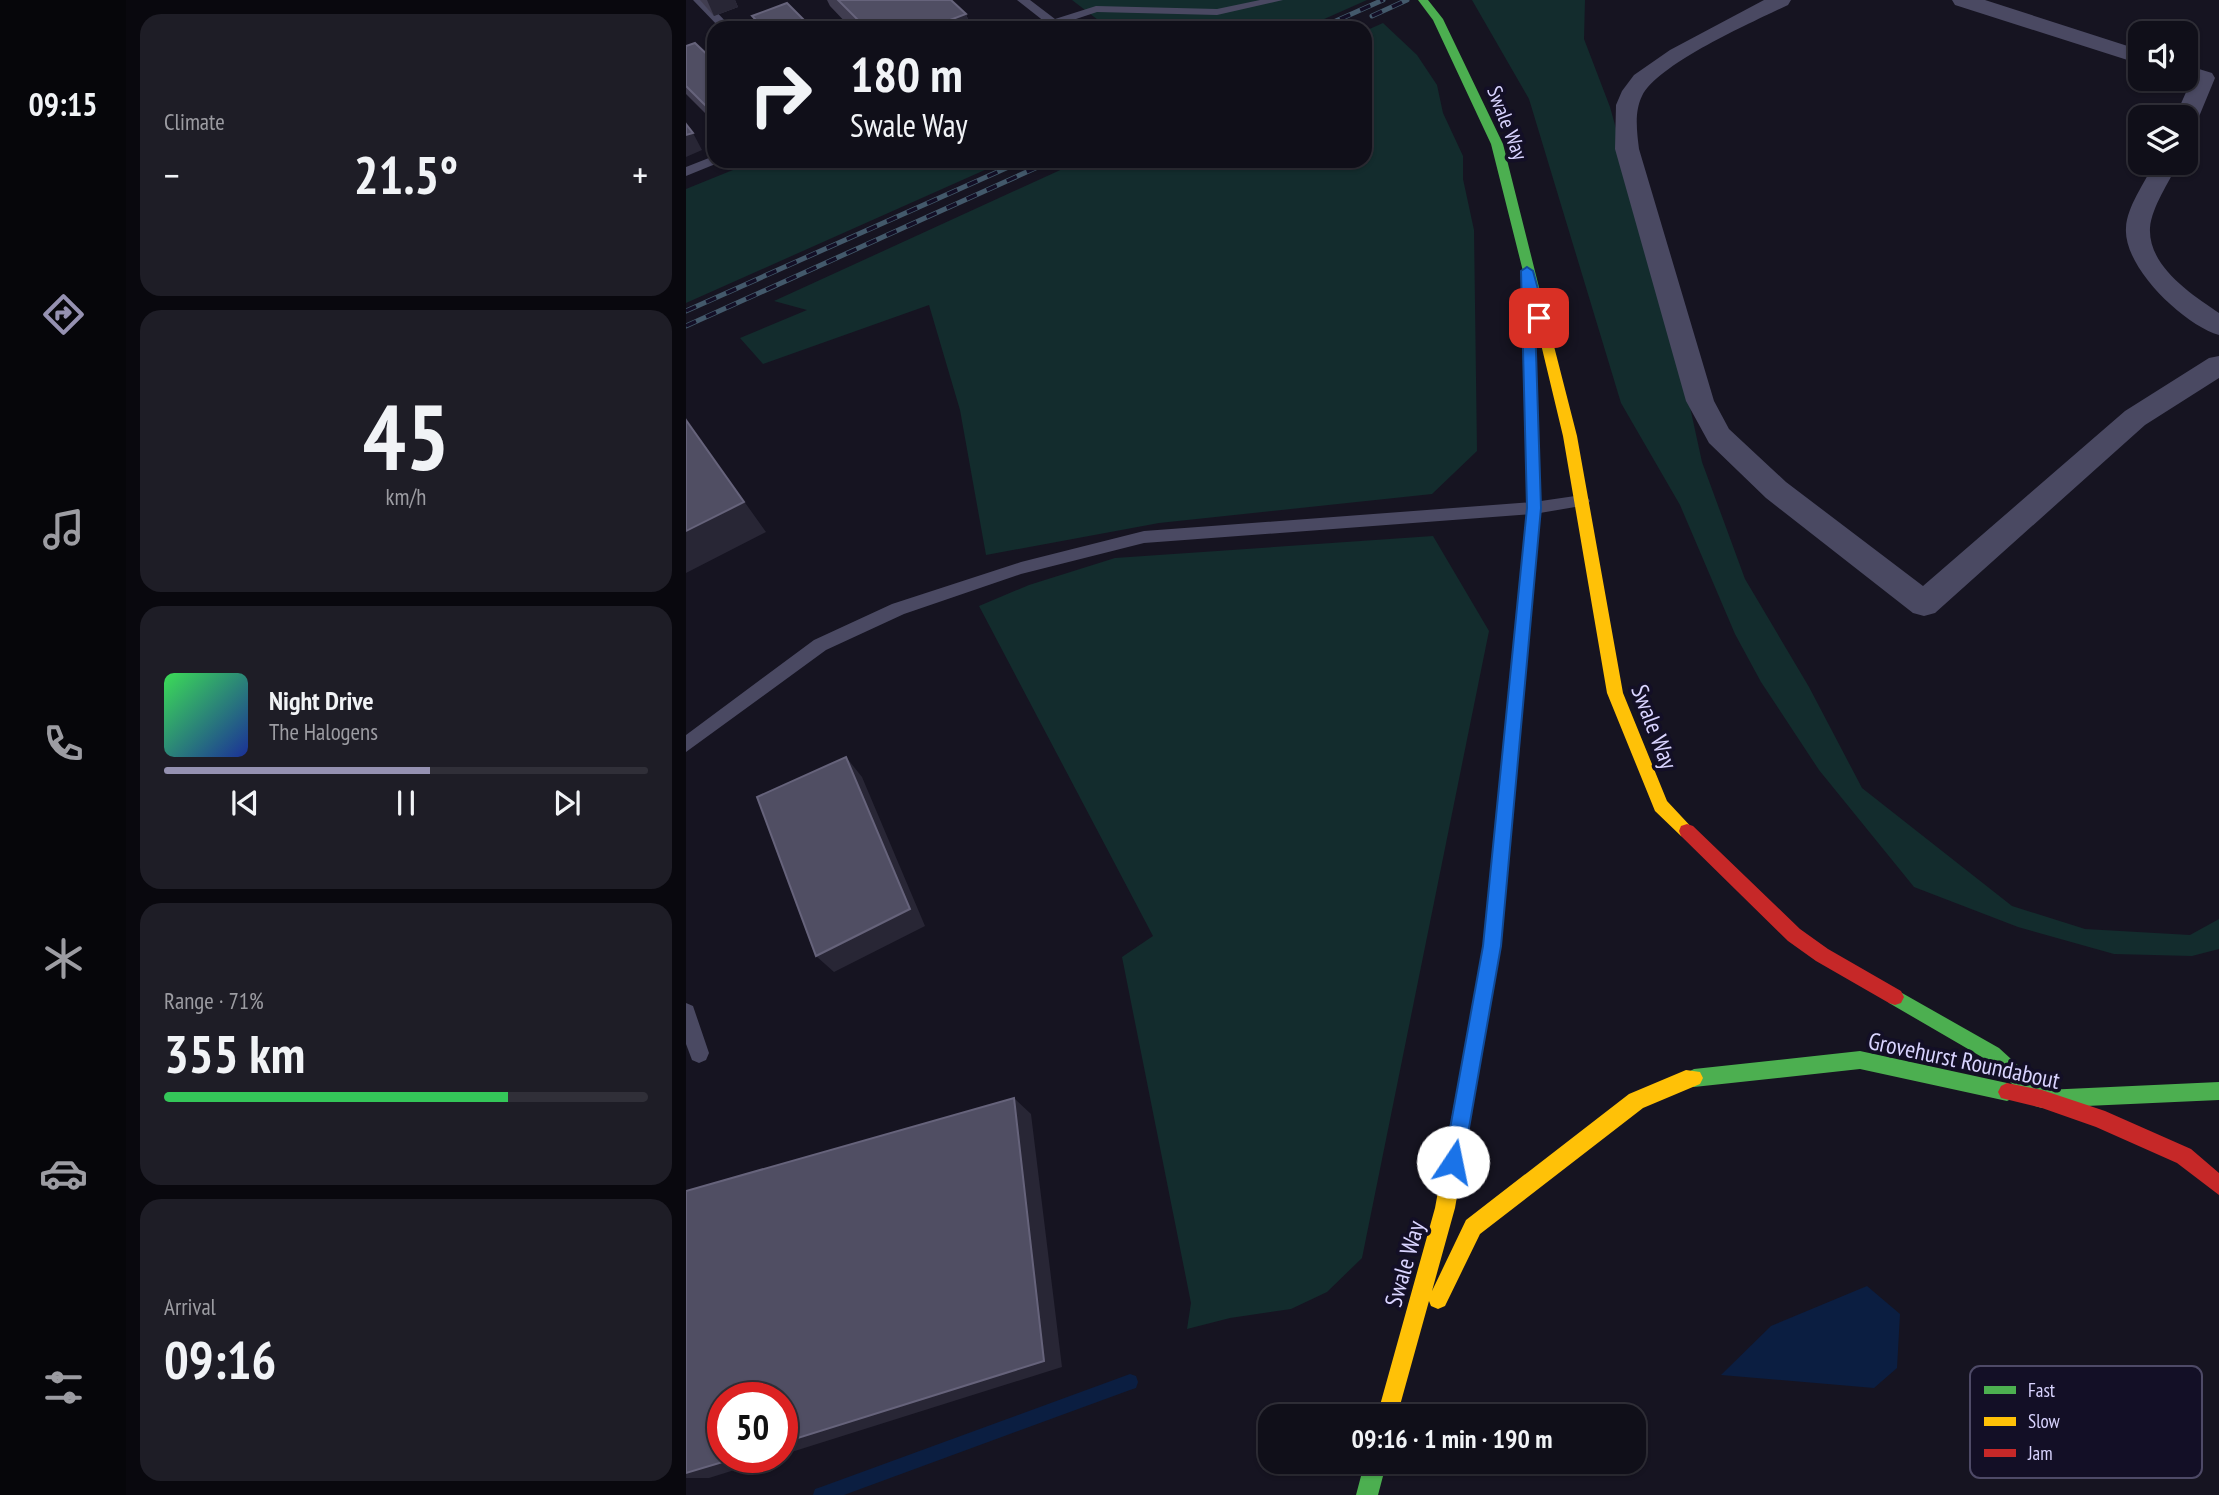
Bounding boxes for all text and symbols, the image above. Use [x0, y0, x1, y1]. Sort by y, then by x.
map controls [2128, 21, 2198, 175]
button: sound [2128, 21, 2198, 91]
text: 180 m [850, 42, 963, 106]
icon: right [735, 49, 826, 140]
street label: Swale Way [1481, 82, 1534, 164]
text: 09:15 [28, 83, 98, 125]
text: Swale Way [850, 104, 968, 146]
button: layers [2128, 105, 2198, 175]
text: Climate [164, 107, 225, 136]
text: 21.5° [354, 141, 458, 208]
text: − [164, 150, 180, 199]
text: + [632, 150, 648, 199]
pin [1509, 288, 1569, 348]
icon: directions [39, 290, 88, 339]
icon: arrive [1520, 299, 1558, 337]
text: 45 [363, 377, 450, 495]
text: km/h [386, 482, 426, 511]
icon: music [39, 505, 88, 554]
street label: Swale Way [1624, 680, 1685, 774]
text: Night Drive [269, 684, 374, 717]
text: The Halogens [269, 717, 378, 746]
icon: phone [39, 719, 88, 768]
icon: previous [226, 784, 264, 822]
icon: pause [387, 784, 425, 822]
icon: next [548, 784, 586, 822]
icon: climate [39, 934, 88, 983]
text: Range · 71% [164, 986, 264, 1015]
text: 355 km [164, 1020, 305, 1087]
street label: Grovehurst Roundabout [1866, 1025, 2063, 1096]
position arrow [1416, 1125, 1490, 1199]
icon: car [39, 1149, 88, 1198]
street label: Swale Way [1377, 1217, 1432, 1311]
text: Arrival [164, 1292, 216, 1321]
text: 09:16 [164, 1326, 276, 1393]
icon: filters [39, 1363, 88, 1412]
legend [1970, 1366, 2202, 1478]
text: Fast [2028, 1378, 2056, 1402]
speed limit sign: 50 [707, 1382, 798, 1473]
text: Slow [2028, 1409, 2061, 1433]
text: 09:16 · 1 min · 190 m [1352, 1422, 1552, 1455]
text: Jam [2027, 1441, 2053, 1465]

